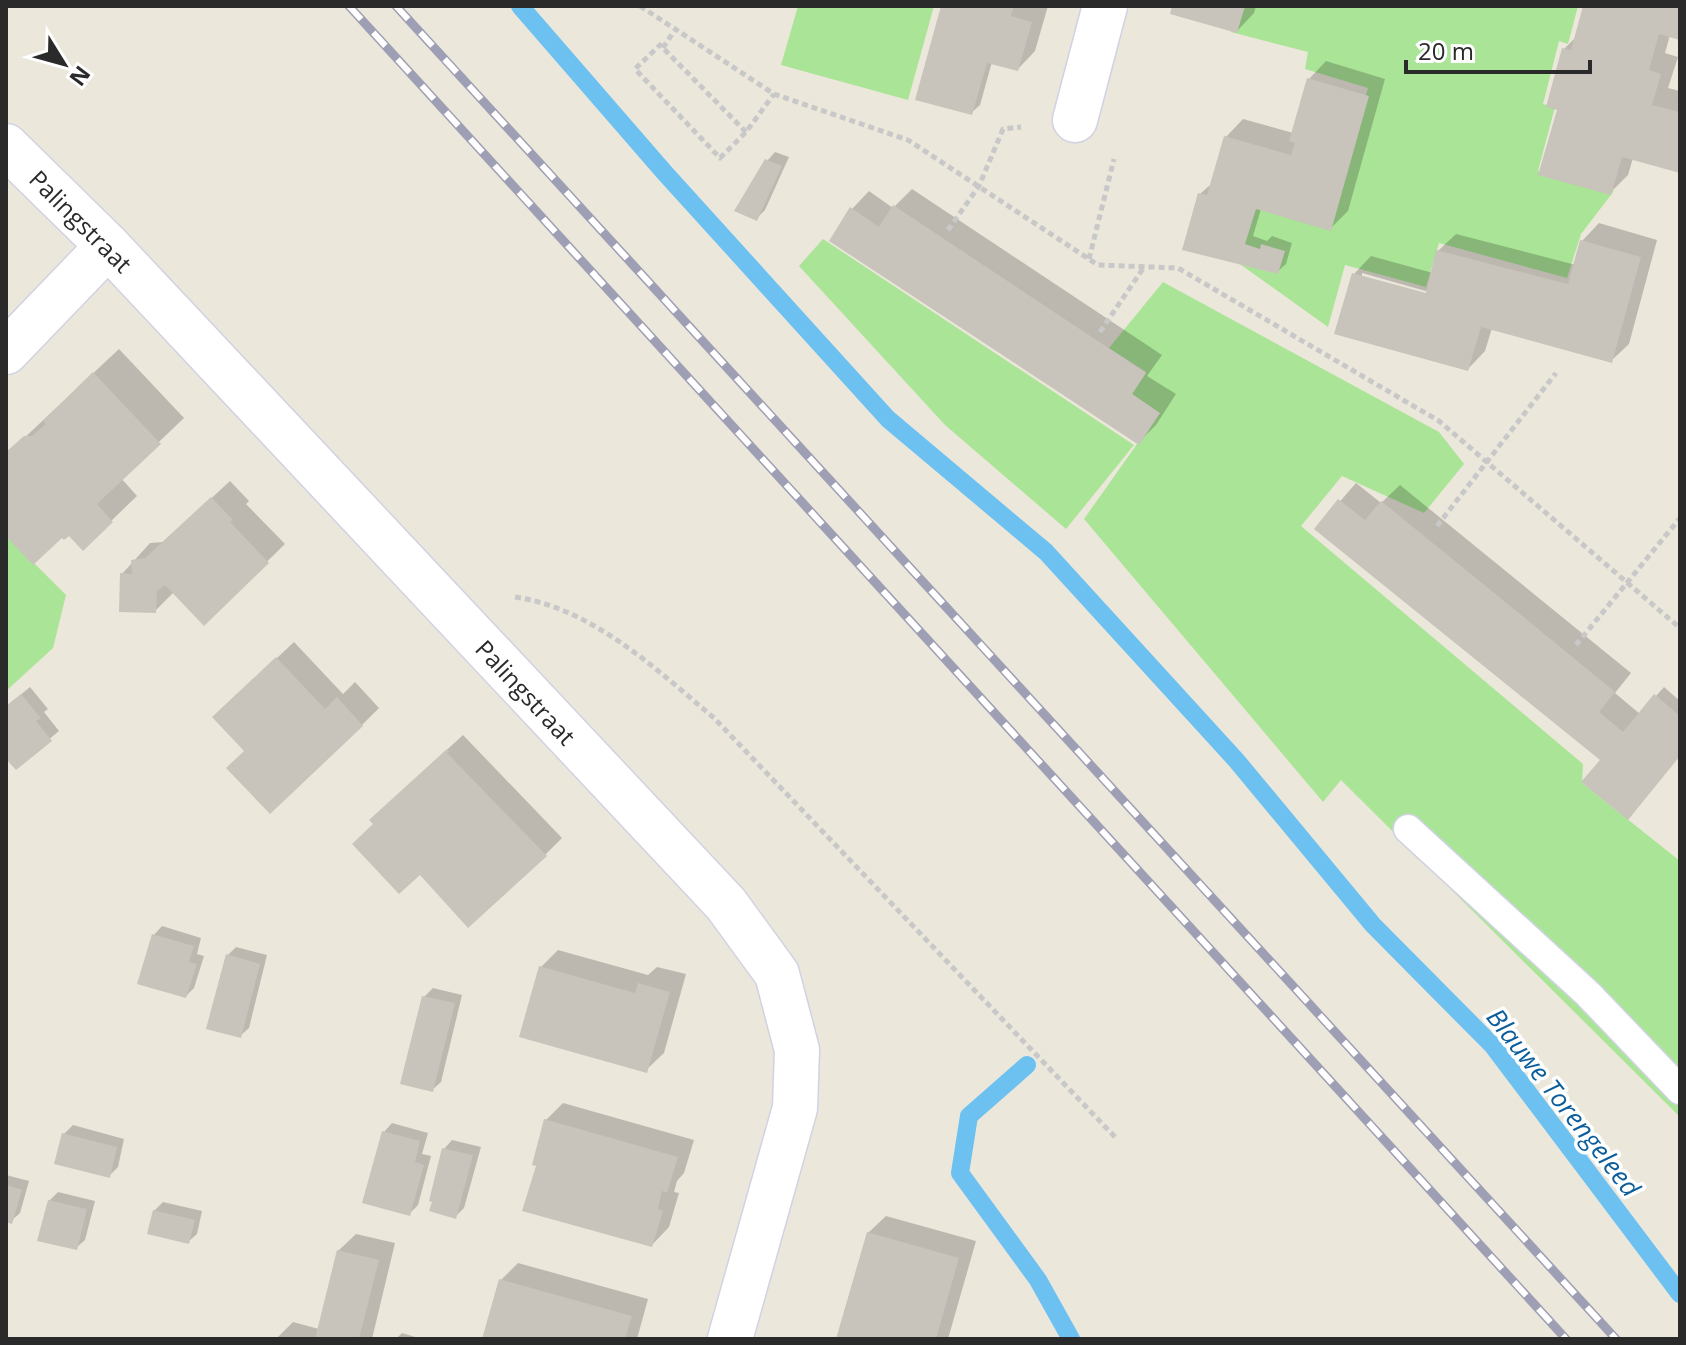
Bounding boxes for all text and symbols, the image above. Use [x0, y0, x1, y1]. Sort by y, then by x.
north arrow [24, 24, 104, 104]
scale bar [1406, 24, 1590, 74]
text: 20 m [1418, 34, 1474, 67]
text: N [63, 60, 98, 93]
street label: Palingstraat [22, 162, 140, 280]
street label: Palingstraat [469, 632, 583, 752]
water label: Blauwe Torengeleed [1479, 1000, 1650, 1204]

